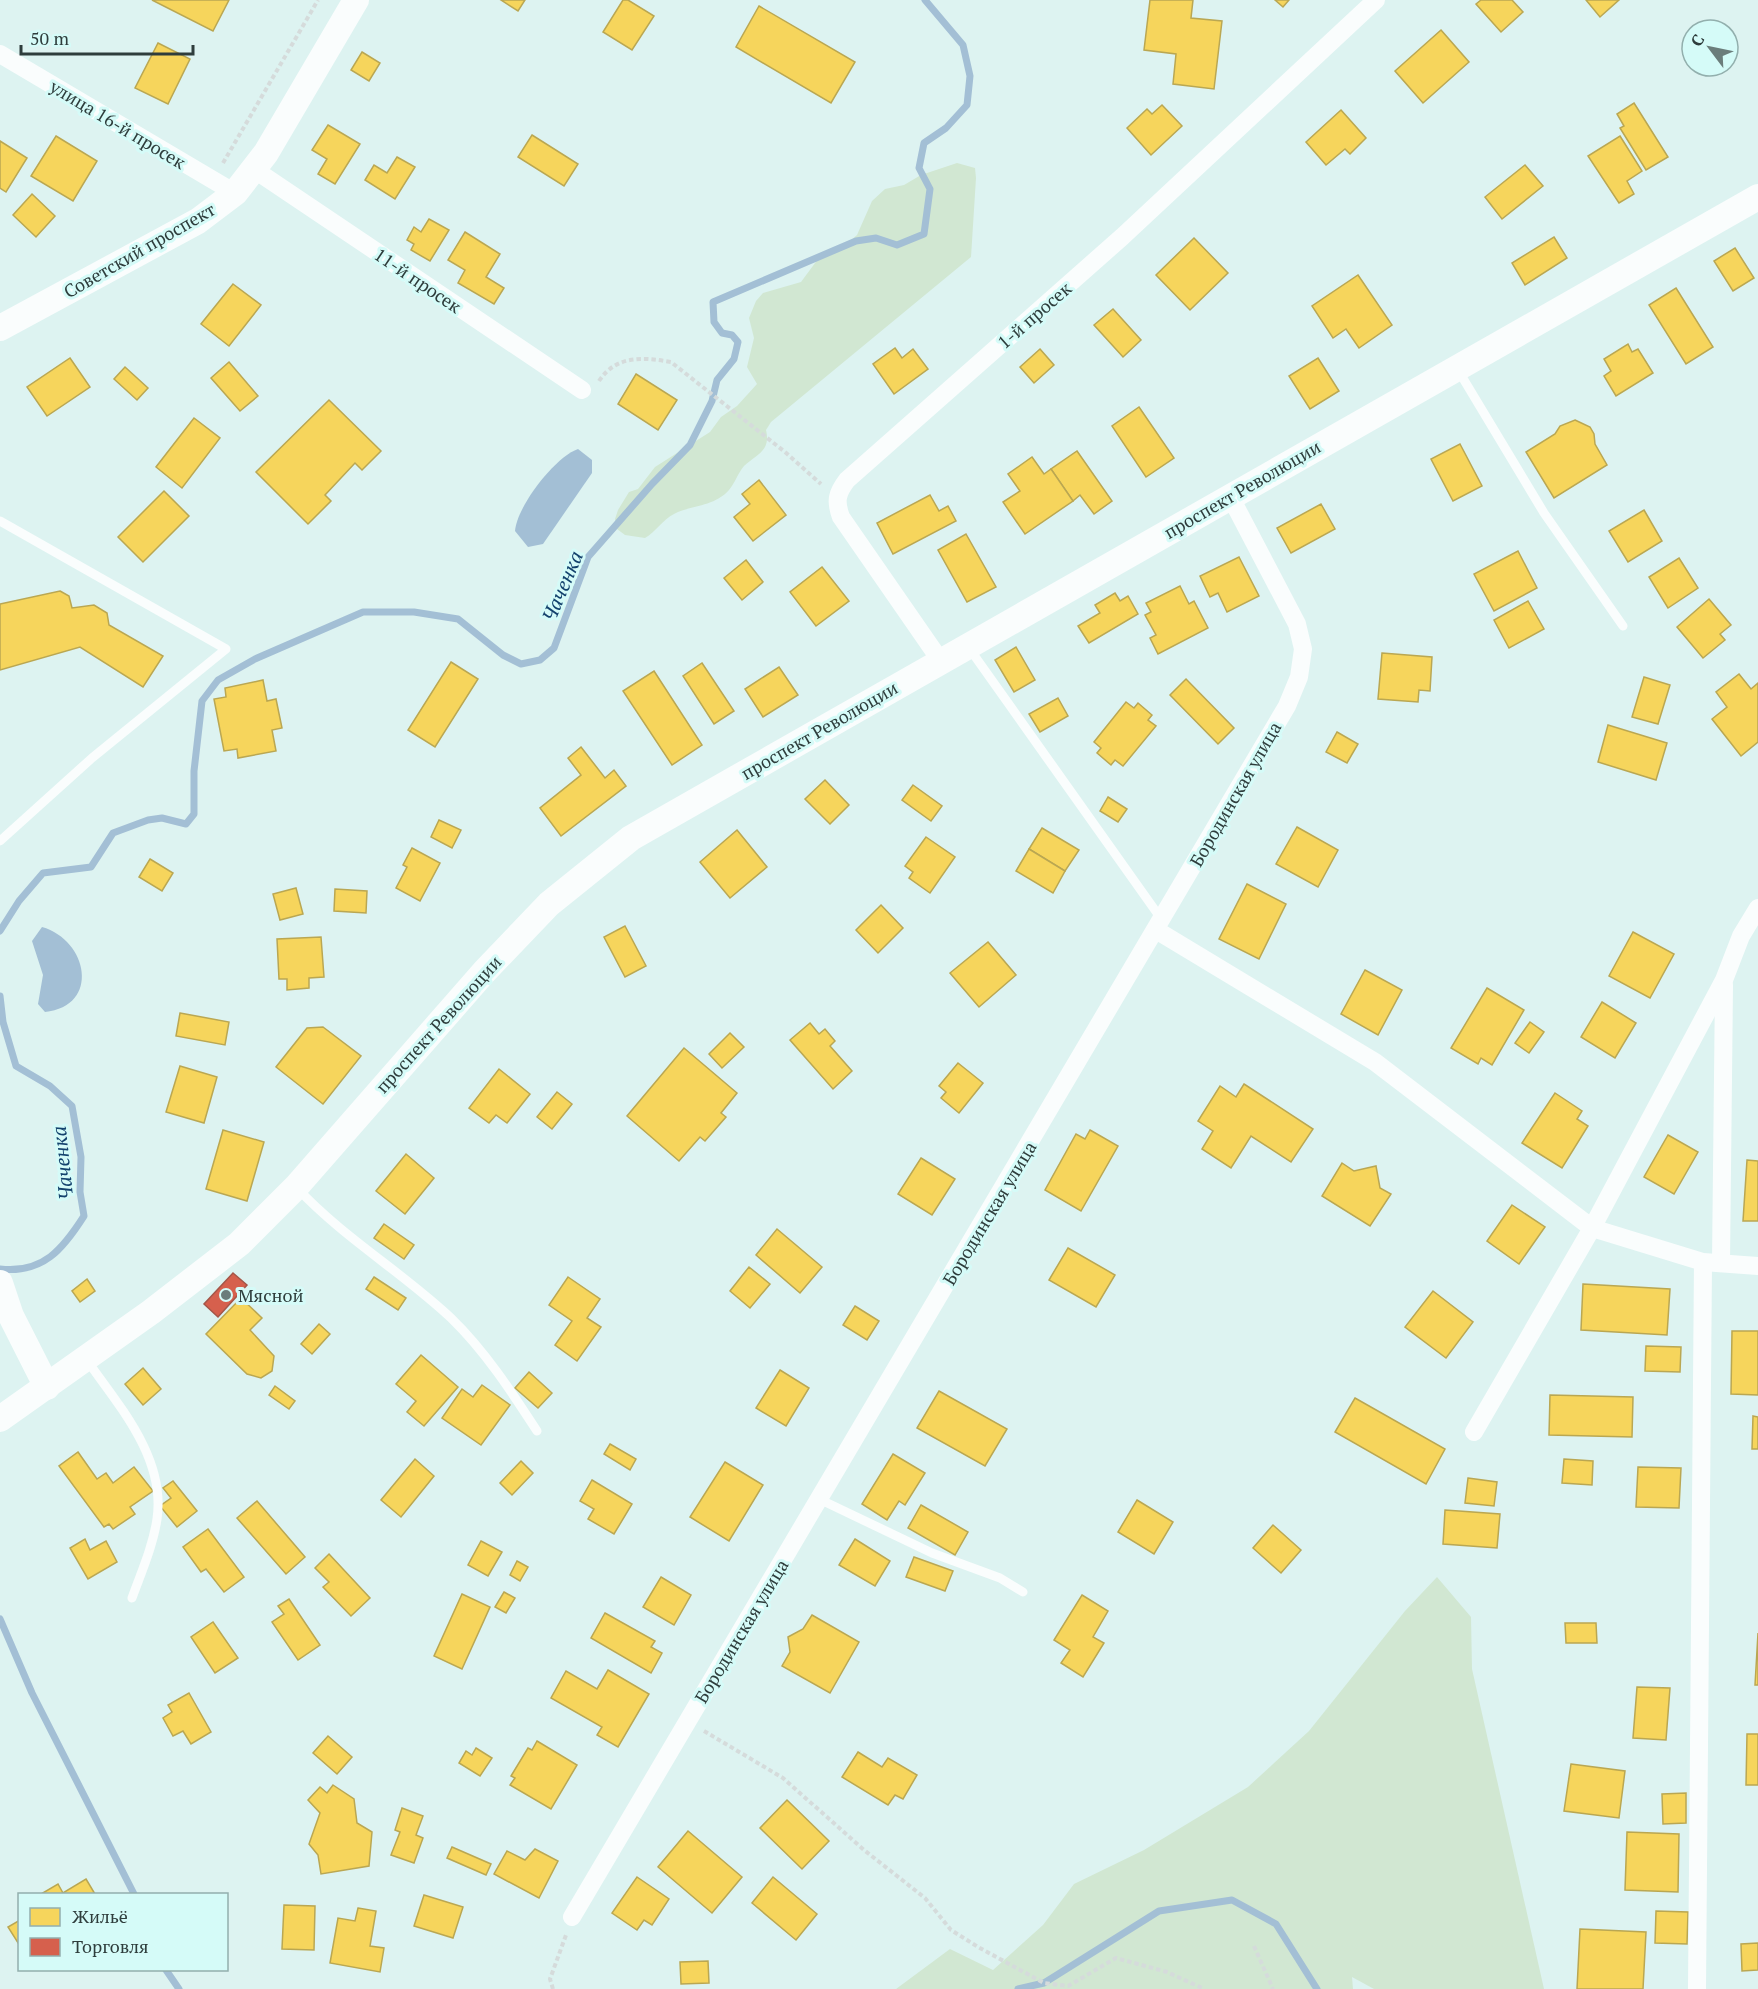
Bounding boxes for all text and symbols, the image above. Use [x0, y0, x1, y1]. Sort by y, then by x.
scale bar [21, 18, 194, 56]
north arrow [1680, 18, 1740, 78]
text: 50 m [30, 26, 70, 50]
text: С [1685, 30, 1709, 50]
street label: улица 16-й просек [45, 73, 190, 174]
street label: Советский проспект [59, 197, 219, 303]
street label: 11-й просек [370, 242, 466, 318]
street label: 1-й просек [992, 276, 1076, 354]
street label: проспект Революции [1159, 434, 1325, 544]
water label: Чаченка [535, 547, 589, 625]
street label: проспект Революции [736, 675, 902, 785]
street label: Бородинская улица [1184, 717, 1286, 871]
street label: проспект Революции [370, 950, 506, 1098]
water label: Чаченка [45, 1125, 79, 1201]
street label: Бородинская улица [937, 1137, 1041, 1289]
place label: Мясной [238, 1283, 304, 1307]
marker: Мясной [219, 1288, 233, 1302]
street label: Бородинская улица [689, 1555, 793, 1707]
legend [18, 1893, 228, 1971]
text: Жильё [72, 1904, 128, 1928]
text: Торговля [72, 1934, 149, 1958]

